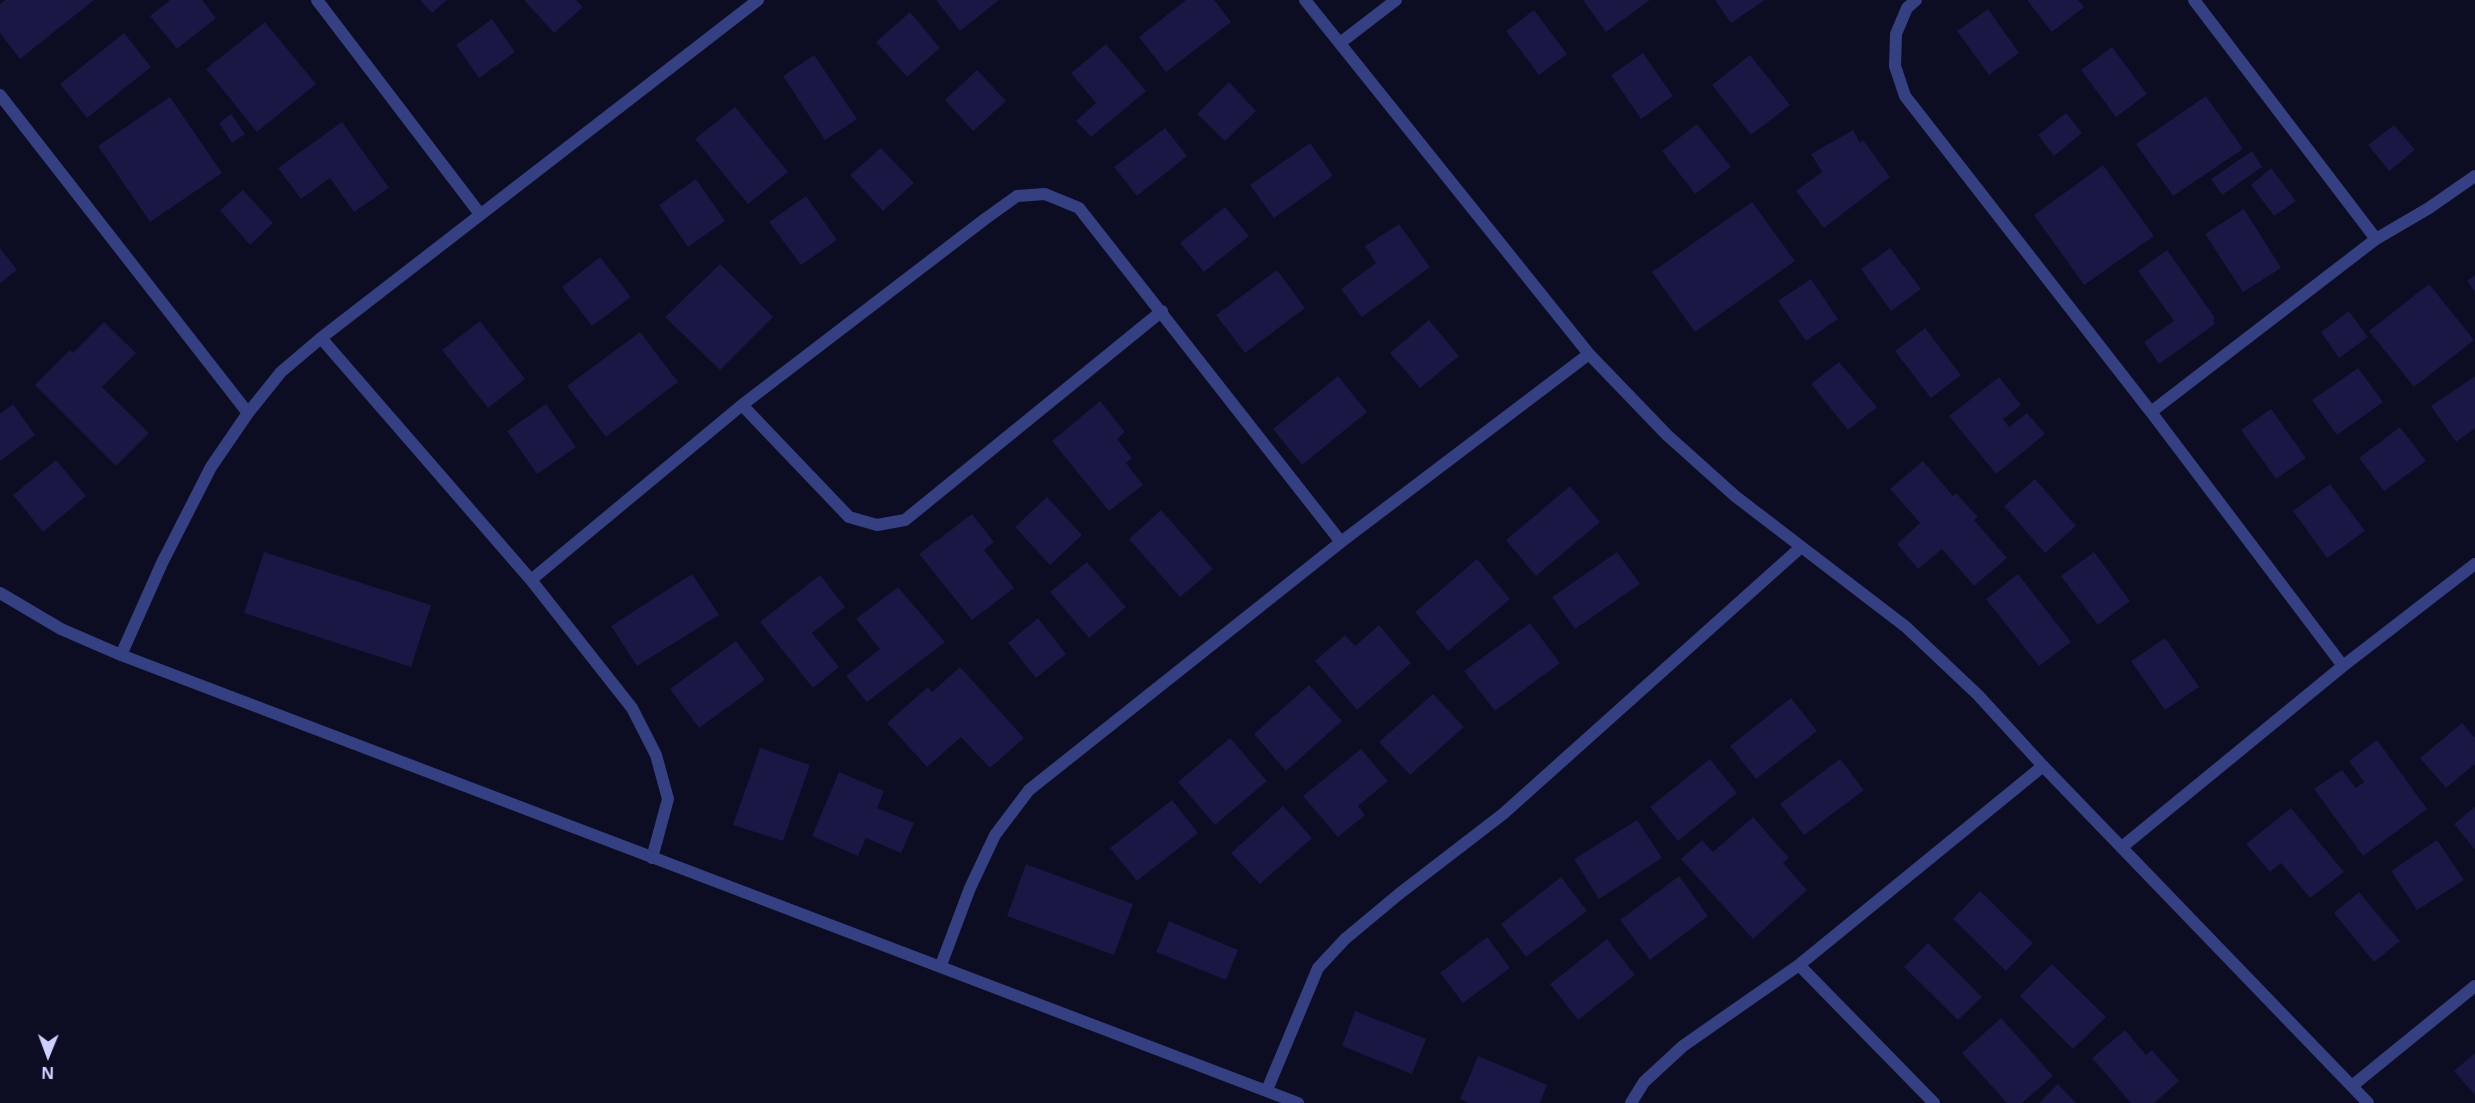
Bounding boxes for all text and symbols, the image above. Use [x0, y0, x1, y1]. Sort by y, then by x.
north arrow [18, 1025, 78, 1085]
text: N [41, 1062, 54, 1084]

